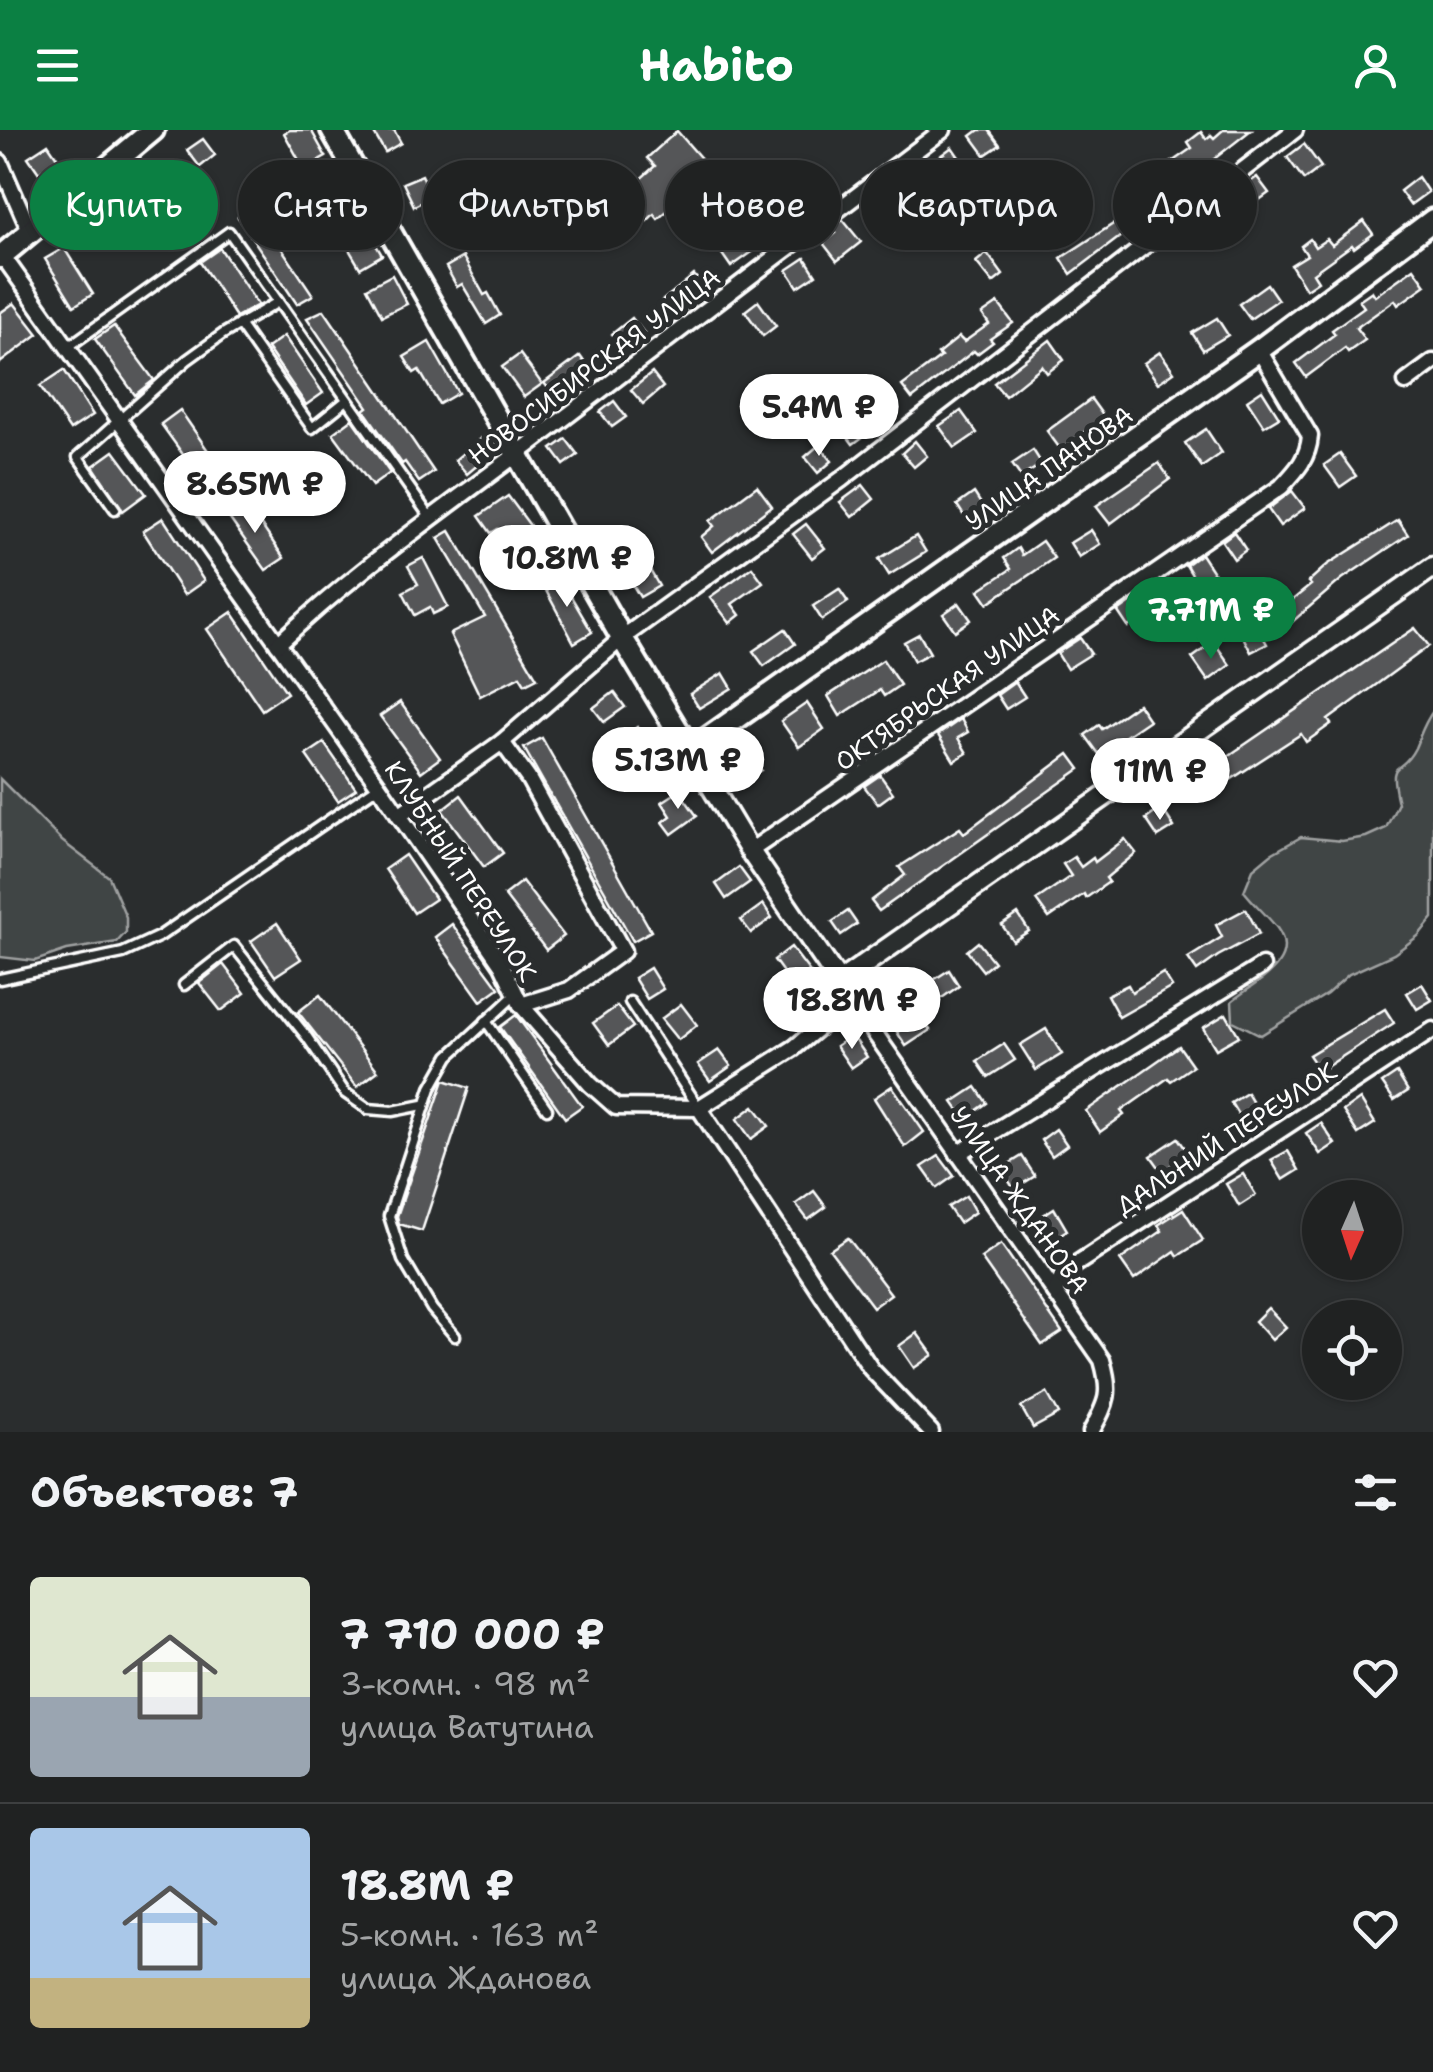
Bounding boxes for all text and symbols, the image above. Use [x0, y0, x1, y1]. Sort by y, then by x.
text: Habito [639, 35, 794, 95]
icon: menu [30, 38, 85, 93]
icon: person [1348, 38, 1403, 93]
chip: Купить [30, 160, 218, 250]
chip: Снять [238, 160, 403, 250]
chip: Фильтры [423, 160, 645, 250]
chip: Новое [665, 160, 841, 250]
chip: Квартира [861, 160, 1093, 250]
chip: Дом [1113, 160, 1257, 250]
street label: НОВОСИБИРСКАЯ УЛИЦА [461, 260, 727, 472]
pin: 5.4M ₽ [738, 374, 900, 459]
text: 5.4M ₽ [762, 385, 876, 428]
street label: УЛИЦА ПАНОВА [959, 398, 1139, 538]
pin: 8.65M ₽ [163, 451, 347, 536]
text: 8.65M ₽ [186, 462, 324, 505]
pin: 10.8M ₽ [475, 525, 659, 610]
text: 10.8M ₽ [501, 536, 633, 579]
pin: 7.71M ₽ [1119, 577, 1303, 662]
text: 7.71M ₽ [1147, 588, 1275, 631]
street label: ОКТЯБРЬСКАЯ УЛИЦА [828, 598, 1066, 778]
pin: 5.13M ₽ [586, 727, 770, 812]
text: 5.13M ₽ [614, 738, 742, 781]
pin: 11M ₽ [1090, 738, 1230, 823]
text: 11M ₽ [1113, 749, 1207, 792]
street label: КЛУБНЫЙ ПЕРЕУЛОК [377, 754, 545, 988]
pin: 18.8M ₽ [760, 967, 944, 1052]
text: 18.8M ₽ [785, 978, 919, 1021]
street label: ДАЛЬНИЙ ПЕРЕУЛОК [1109, 1054, 1343, 1222]
street label: УЛИЦА ЖДАНОВА [942, 1099, 1098, 1301]
north arrow [1302, 1180, 1402, 1280]
map controls [1302, 1180, 1402, 1400]
button: locate [1302, 1300, 1402, 1400]
text: Объектов: 7 [30, 1464, 298, 1520]
icon: filters [1348, 1465, 1403, 1520]
text: 7 710 000 ₽ [340, 1606, 605, 1662]
icon: home [110, 1617, 230, 1737]
icon: heart [1348, 1650, 1403, 1705]
text: 3-комн. · 98 m² [340, 1662, 590, 1705]
text: улица Ватутина [340, 1705, 594, 1748]
text: 18.8M ₽ [340, 1857, 515, 1913]
icon: home [110, 1868, 230, 1988]
icon: heart [1348, 1901, 1403, 1956]
text: 5-комн. · 163 m² [340, 1913, 599, 1956]
text: улица Жданова [340, 1956, 591, 1999]

